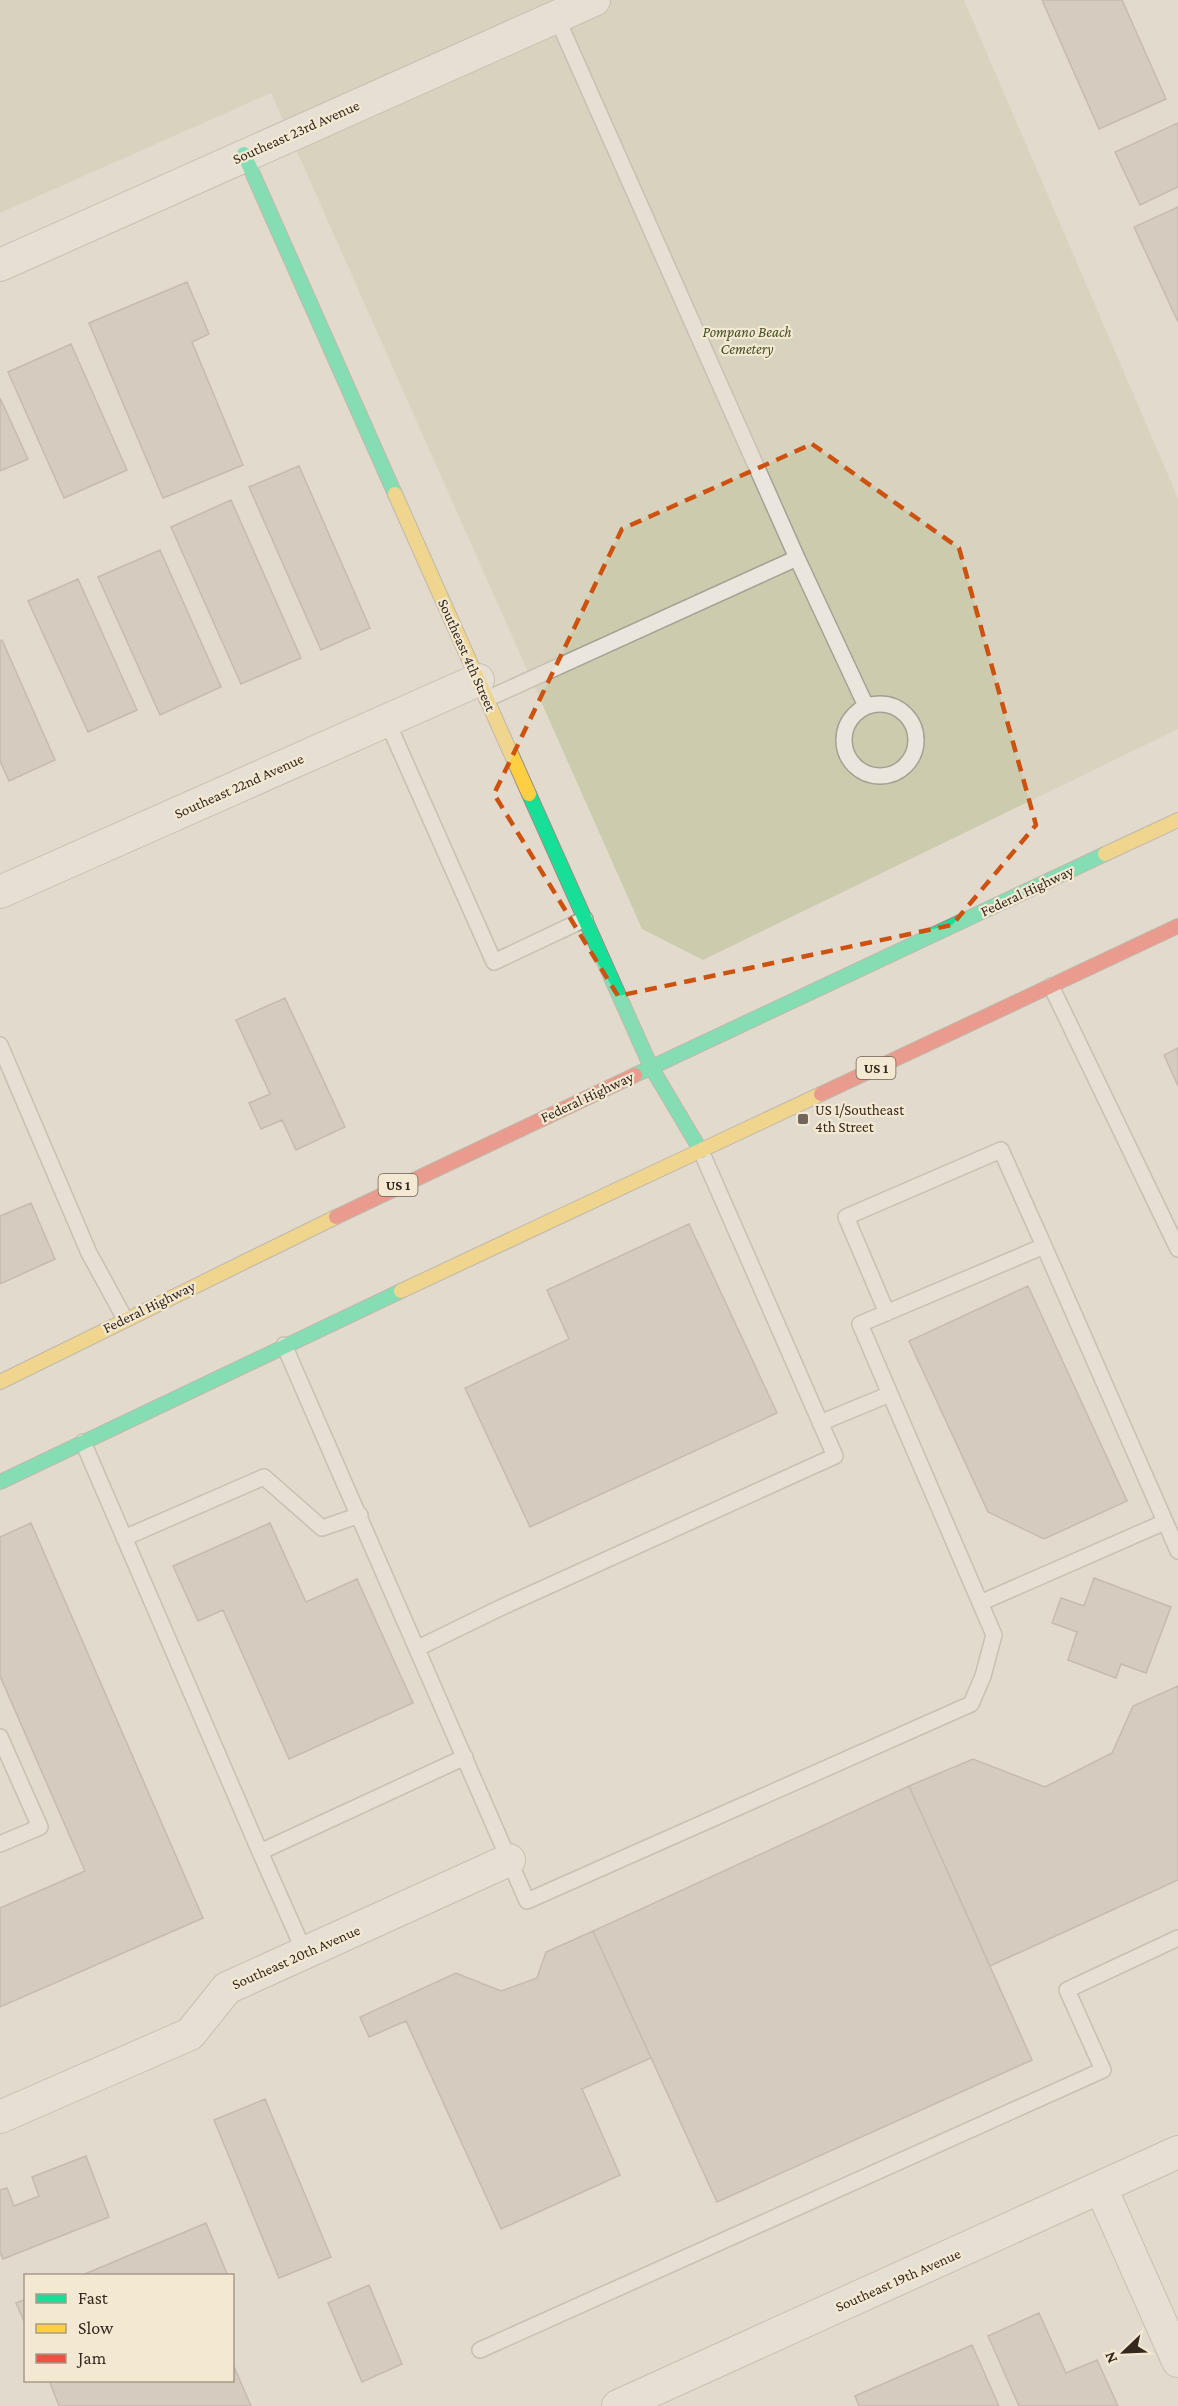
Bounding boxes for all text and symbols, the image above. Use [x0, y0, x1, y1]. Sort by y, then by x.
street label: Southeast 23rd Avenue [230, 97, 362, 167]
park label: Pompano Beach Cemetery [702, 324, 792, 358]
street label: Southeast 4th Street [435, 596, 499, 715]
street label: Southeast 22nd Avenue [172, 750, 306, 822]
street label: Federal Highway [978, 862, 1076, 920]
road number: US 1 [856, 1057, 896, 1079]
street label: Federal Highway [538, 1068, 636, 1126]
place label: US 1/Southeast 4th Street [815, 1102, 905, 1135]
marker: US 1/Southeast 4th Street [796, 1112, 810, 1126]
road number: US 1 [378, 1174, 418, 1196]
street label: Federal Highway [100, 1278, 198, 1337]
street label: Southeast 20th Avenue [230, 1921, 363, 1992]
street label: Southeast 19th Avenue [833, 2245, 963, 2315]
legend [24, 2274, 234, 2382]
text: Fast [78, 2288, 109, 2308]
text: Slow [78, 2318, 114, 2338]
north arrow [1094, 2322, 1154, 2382]
text: Jam [76, 2348, 107, 2368]
text: N [1101, 2349, 1121, 2366]

